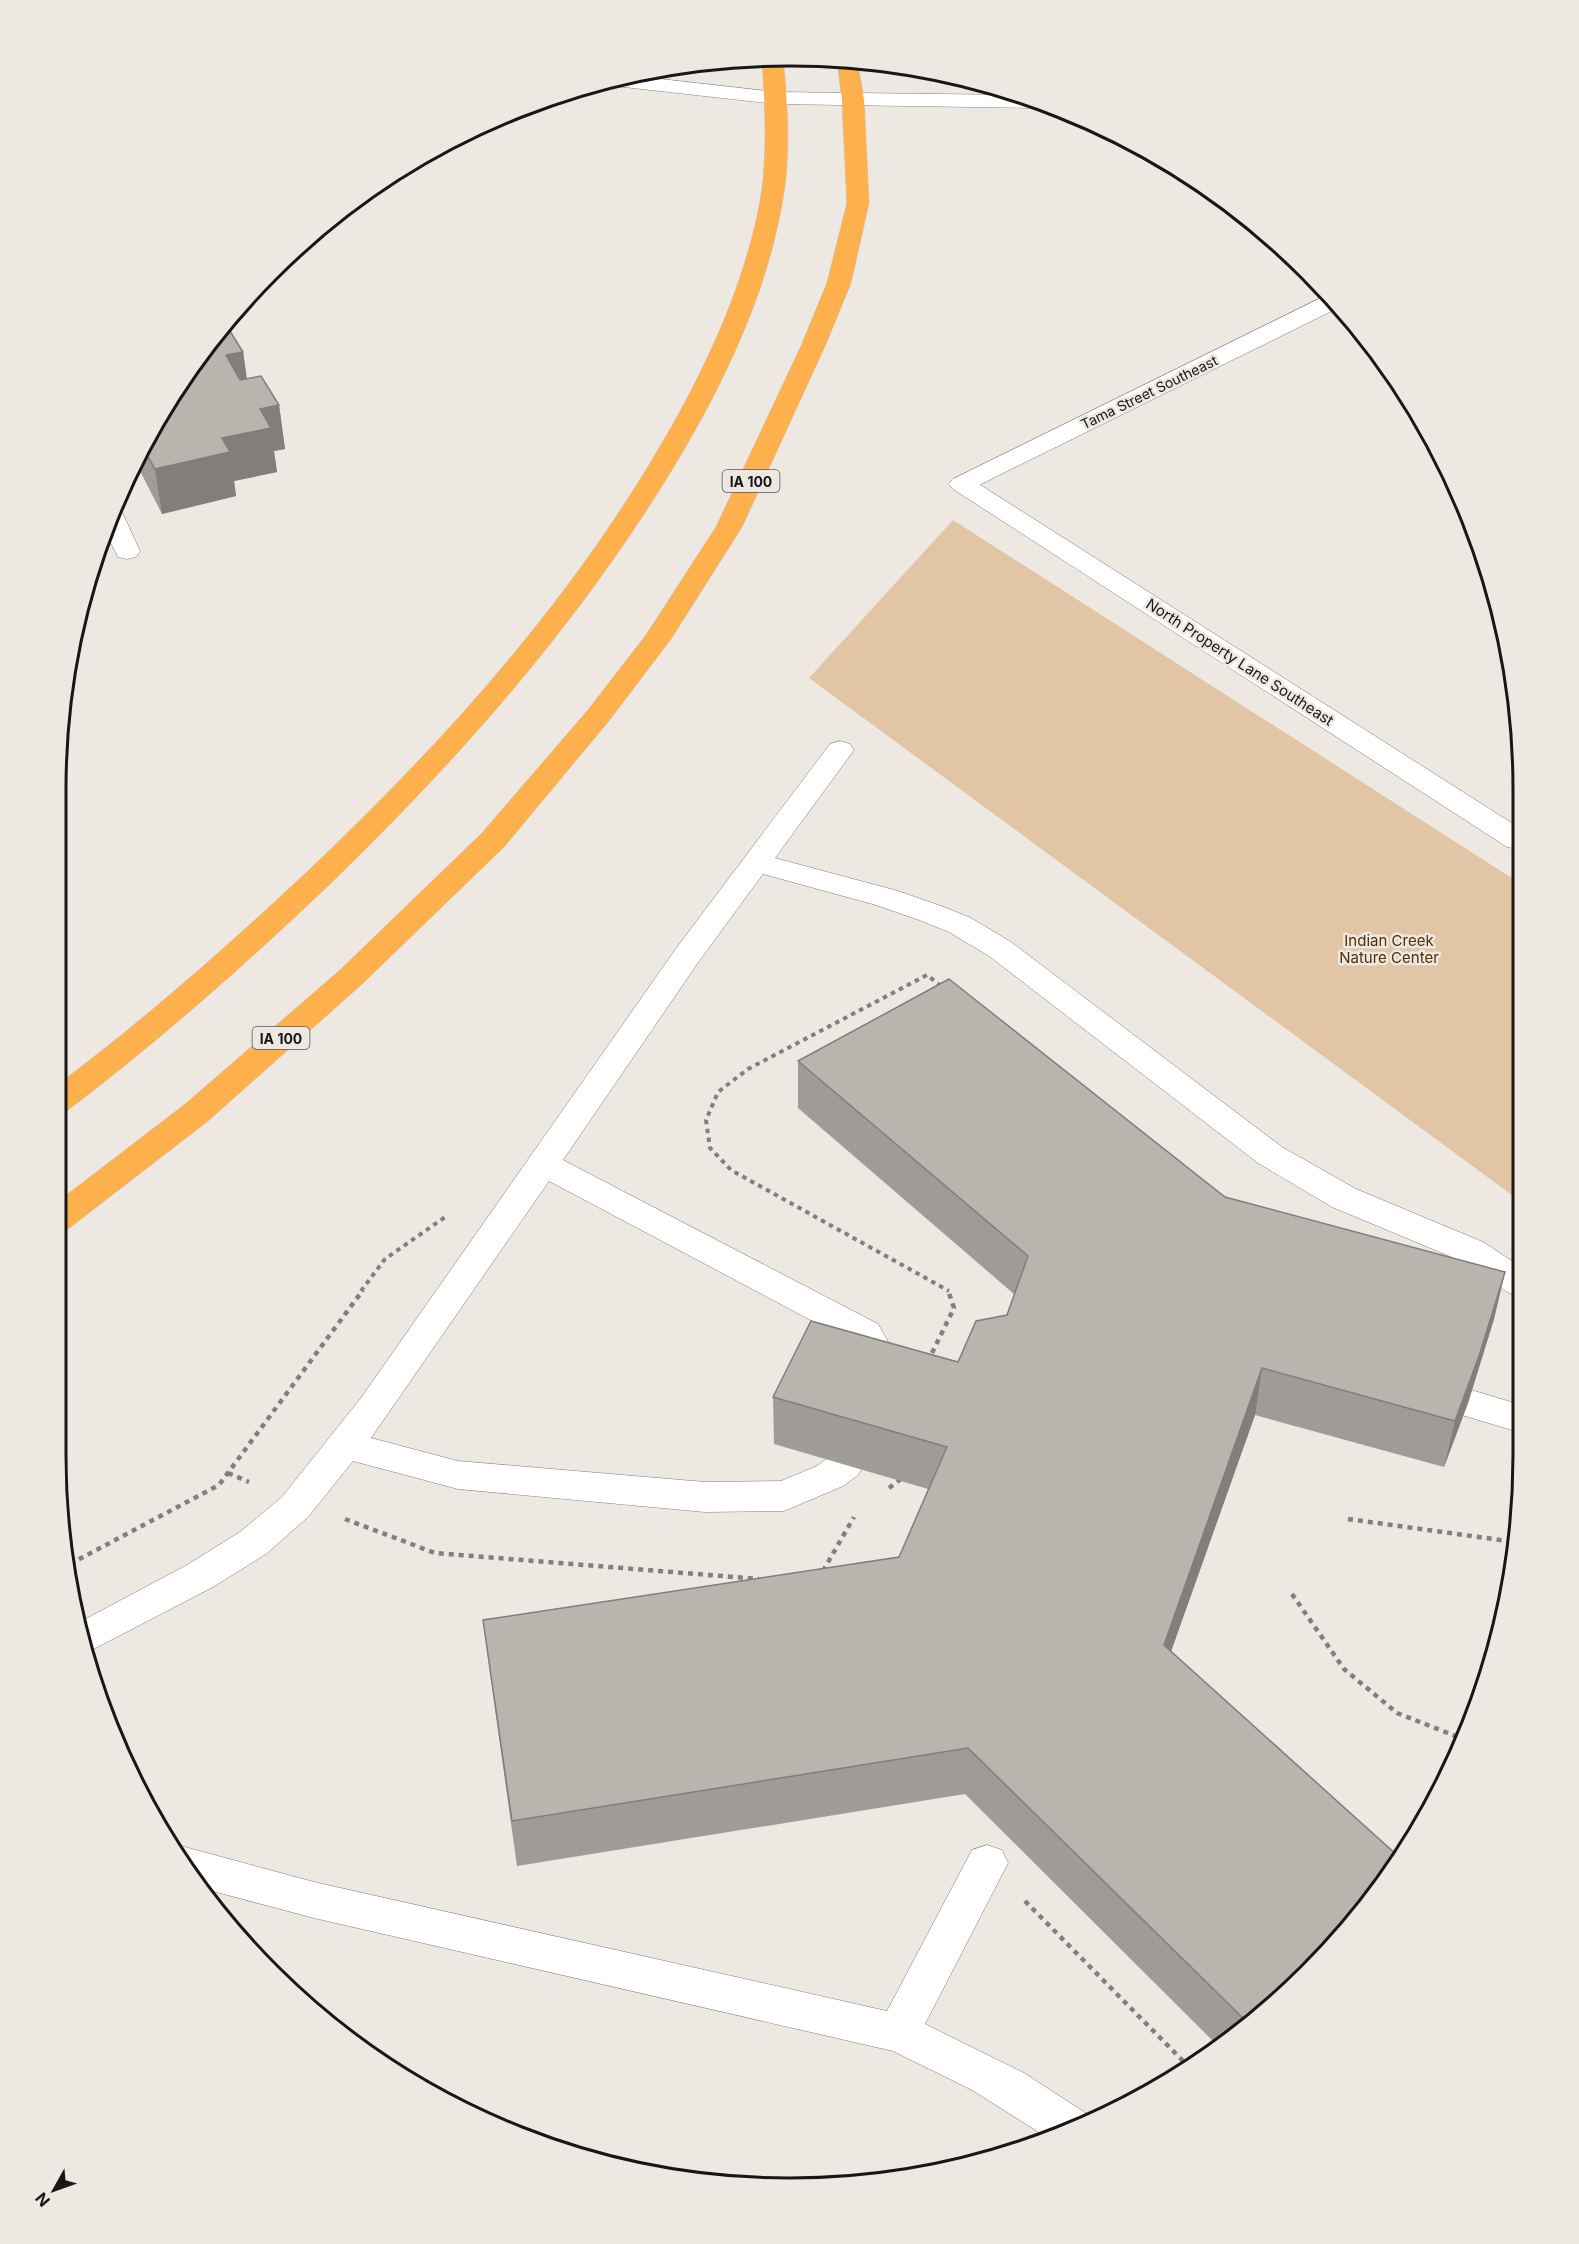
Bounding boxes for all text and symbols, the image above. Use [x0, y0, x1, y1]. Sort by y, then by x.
street label: Tama Street Southeast [1078, 351, 1221, 433]
road number: IA 100 [722, 470, 780, 492]
street label: North Property Lane Southeast [1143, 594, 1337, 730]
park label: Indian Creek Nature Center [1339, 931, 1439, 967]
road number: IA 100 [252, 1027, 310, 1049]
north arrow [24, 2160, 84, 2220]
text: N [31, 2189, 54, 2211]

